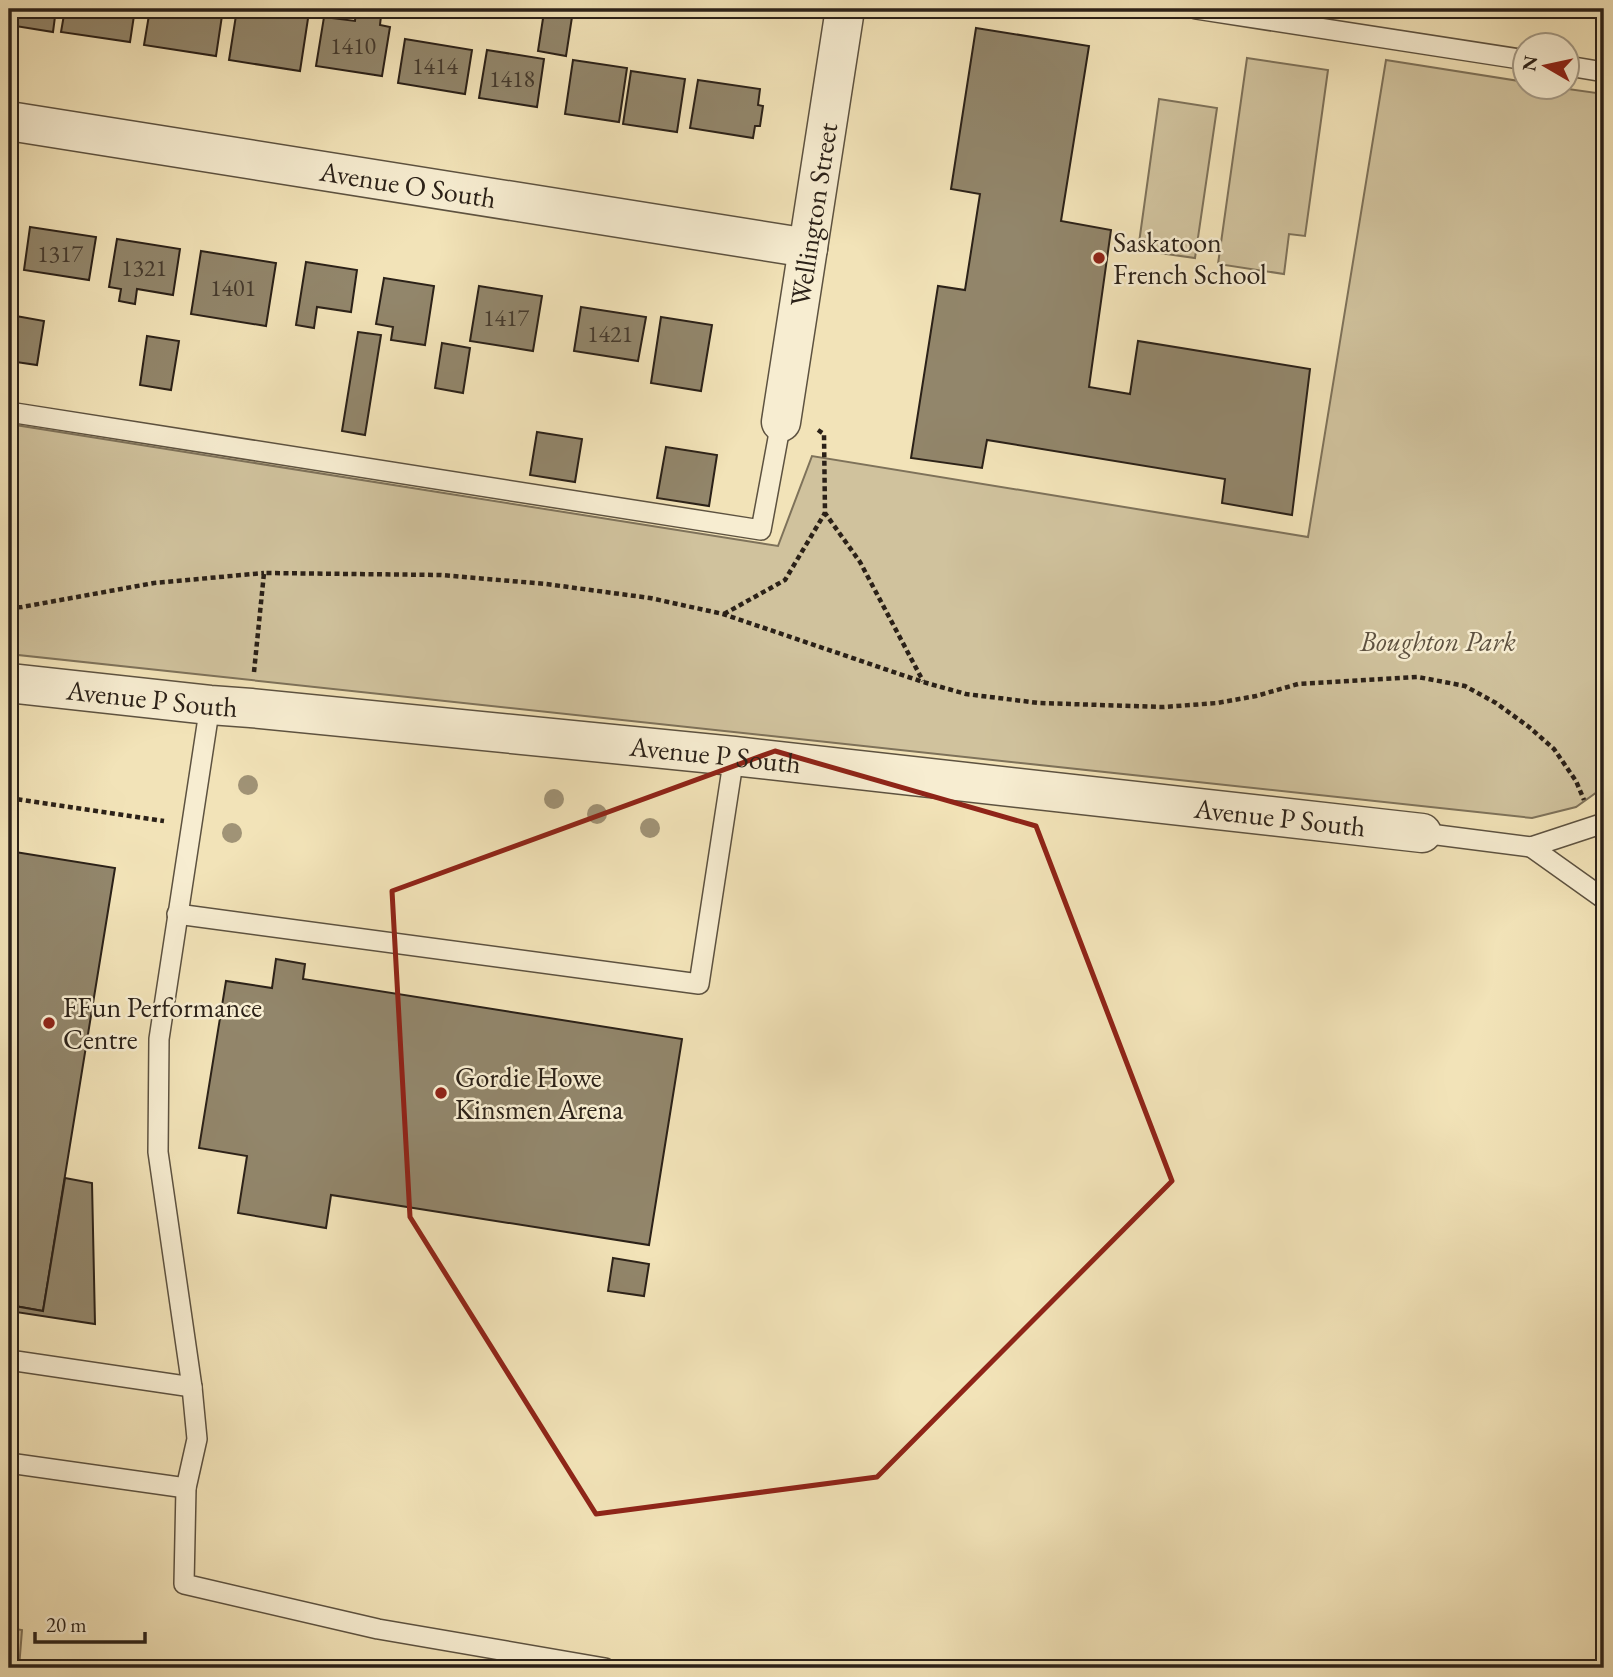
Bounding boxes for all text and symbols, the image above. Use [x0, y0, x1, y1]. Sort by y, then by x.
house number: 1410 [330, 30, 376, 61]
north arrow [1512, 32, 1582, 102]
house number: 1414 [412, 50, 459, 81]
text: N [1516, 53, 1543, 73]
house number: 1418 [489, 63, 535, 94]
street label: Wellington Street [781, 120, 845, 309]
street label: Avenue O South [316, 153, 499, 216]
place label: Saskatoon French School [1113, 224, 1267, 292]
house number: 1317 [37, 238, 84, 269]
marker: Saskatoon French School [1091, 250, 1107, 266]
house number: 1321 [121, 252, 167, 283]
house number: 1401 [210, 272, 256, 303]
house number: 1417 [483, 302, 530, 333]
house number: 1421 [587, 318, 633, 349]
park label: Boughton Park [1359, 623, 1516, 659]
street label: Avenue P South [64, 671, 239, 725]
street label: Avenue P South [627, 728, 803, 781]
street label: Avenue P South [1191, 790, 1367, 845]
place label: FFun Performance Centre [63, 989, 262, 1057]
marker: FFun Performance Centre [41, 1015, 57, 1031]
place label: Gordie Howe Kinsmen Arena [455, 1059, 624, 1127]
marker: Gordie Howe Kinsmen Arena [433, 1085, 449, 1101]
scale bar [35, 1600, 145, 1644]
text: 20 m [46, 1611, 87, 1638]

